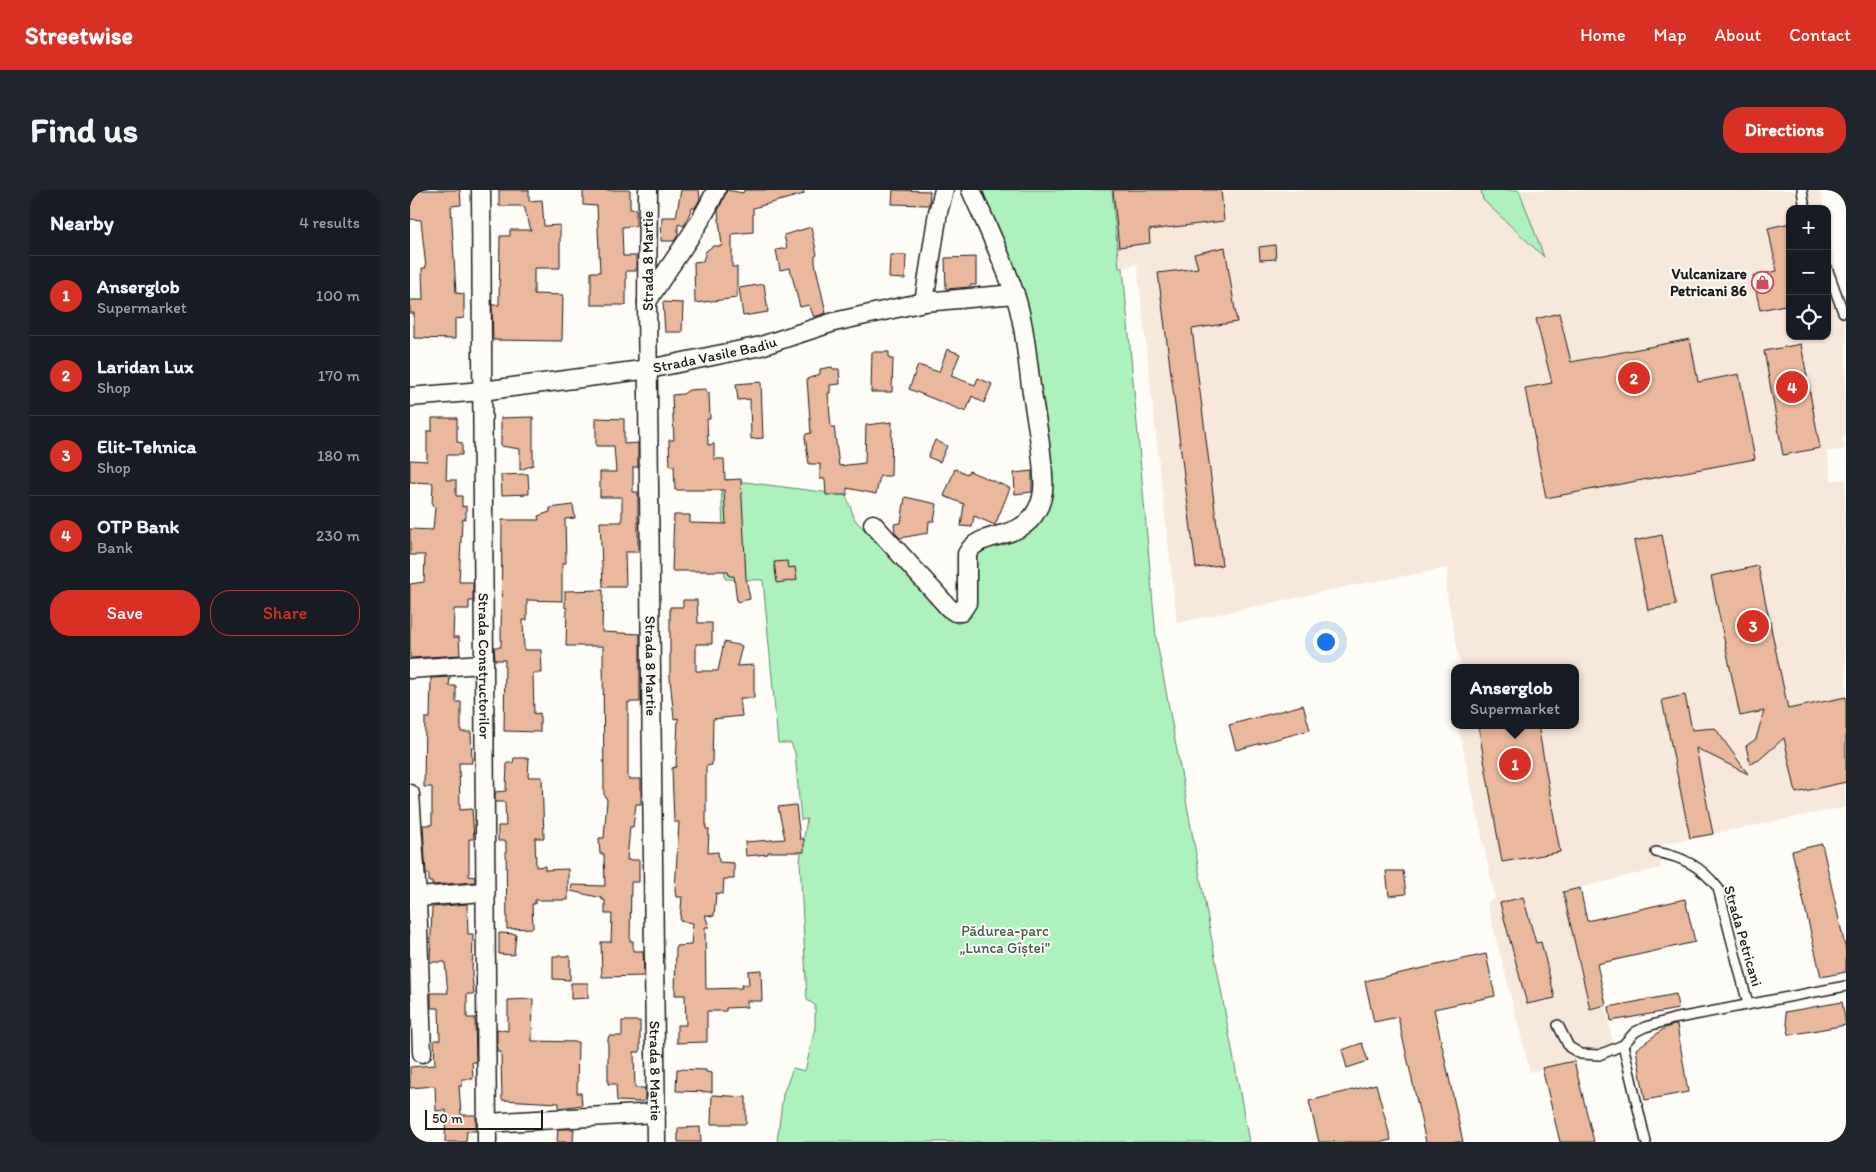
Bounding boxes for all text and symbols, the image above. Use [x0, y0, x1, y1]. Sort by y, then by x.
text: Streetwise [25, 21, 133, 50]
text: Home [1580, 24, 1626, 46]
text: Map [1654, 24, 1687, 46]
text: About [1715, 24, 1761, 46]
text: Contact [1789, 24, 1851, 46]
button: Directions [1723, 107, 1846, 153]
text: Find us [30, 109, 138, 151]
map controls [1786, 205, 1831, 340]
button: + [1786, 205, 1831, 250]
text: Nearby [50, 210, 114, 235]
street label: Strada 8 Martie [639, 211, 657, 311]
text: 4 results [299, 213, 360, 232]
button: − [1786, 250, 1831, 295]
place label: Vulcanizare Petricani 86 [1670, 265, 1747, 300]
shop icon: Vulcanizare Petricani 86 [1751, 271, 1775, 295]
text: Anserglob [97, 275, 180, 298]
text: 1 [62, 286, 70, 305]
text: 100 m [316, 286, 360, 305]
button: locate [1786, 295, 1831, 340]
text: Supermarket [97, 298, 187, 317]
street label: Strada Vasile Badiu [651, 332, 779, 377]
text: Laridan Lux [97, 355, 193, 378]
pin: 2 [1618, 359, 1650, 397]
text: 2 [62, 366, 70, 385]
text: 170 m [318, 366, 360, 385]
pin: 4 [1776, 368, 1808, 406]
text: Shop [97, 378, 131, 397]
text: Elit-Tehnica [97, 435, 196, 458]
text: 3 [62, 446, 70, 465]
text: 180 m [317, 446, 360, 465]
text: Shop [97, 458, 131, 477]
text: OTP Bank [97, 515, 179, 538]
text: 4 [61, 526, 71, 545]
text: 230 m [316, 526, 360, 545]
text: Bank [97, 538, 133, 557]
button: Save [50, 590, 200, 636]
button: Share [210, 590, 360, 636]
street label: Strada Constructorilor [475, 593, 493, 739]
pin: 3 [1737, 607, 1769, 645]
street label: Strada 8 Martie [641, 616, 660, 716]
your location [1313, 629, 1339, 655]
popup [1451, 664, 1579, 729]
text: Anserglob [1470, 676, 1553, 699]
text: Supermarket [1470, 699, 1560, 718]
pin: 1 [1499, 745, 1531, 783]
street label: Strada Petricani [1720, 883, 1766, 989]
park label: Pădurea-parc „Lunca Gîștei” [960, 922, 1051, 957]
street label: Strada 8 Martie [646, 1021, 665, 1121]
scale bar [425, 1107, 542, 1130]
text: 50 m [432, 1110, 463, 1127]

